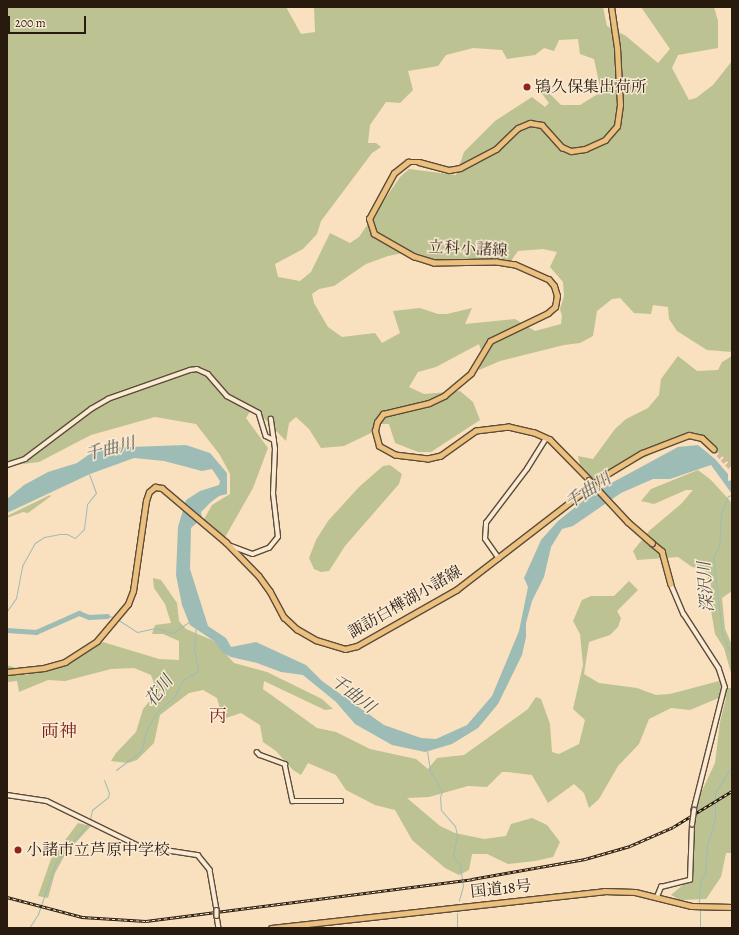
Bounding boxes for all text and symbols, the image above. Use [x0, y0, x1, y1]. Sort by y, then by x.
scale bar [10, 8, 88, 34]
text: 200 m [15, 15, 46, 31]
place label: 鴇久保集出荷所 [535, 77, 647, 97]
marker: 鴇久保集出荷所 [522, 82, 532, 92]
street label: 立科小諸線 [428, 237, 508, 261]
water label: 千曲川 [83, 433, 137, 465]
water label: 千曲川 [561, 469, 615, 513]
water label: 深沢川 [694, 561, 718, 613]
street label: 諏訪白樺湖小諸線 [345, 562, 465, 642]
water label: 千曲川 [327, 670, 379, 718]
water label: 花川 [140, 671, 178, 711]
district label: 丙 [209, 705, 227, 727]
district label: 両神 [41, 720, 77, 742]
place label: 小諸市立芦原中学校 [26, 840, 170, 860]
marker: 小諸市立芦原中学校 [13, 845, 23, 855]
street label: 国道18号 [470, 876, 532, 902]

